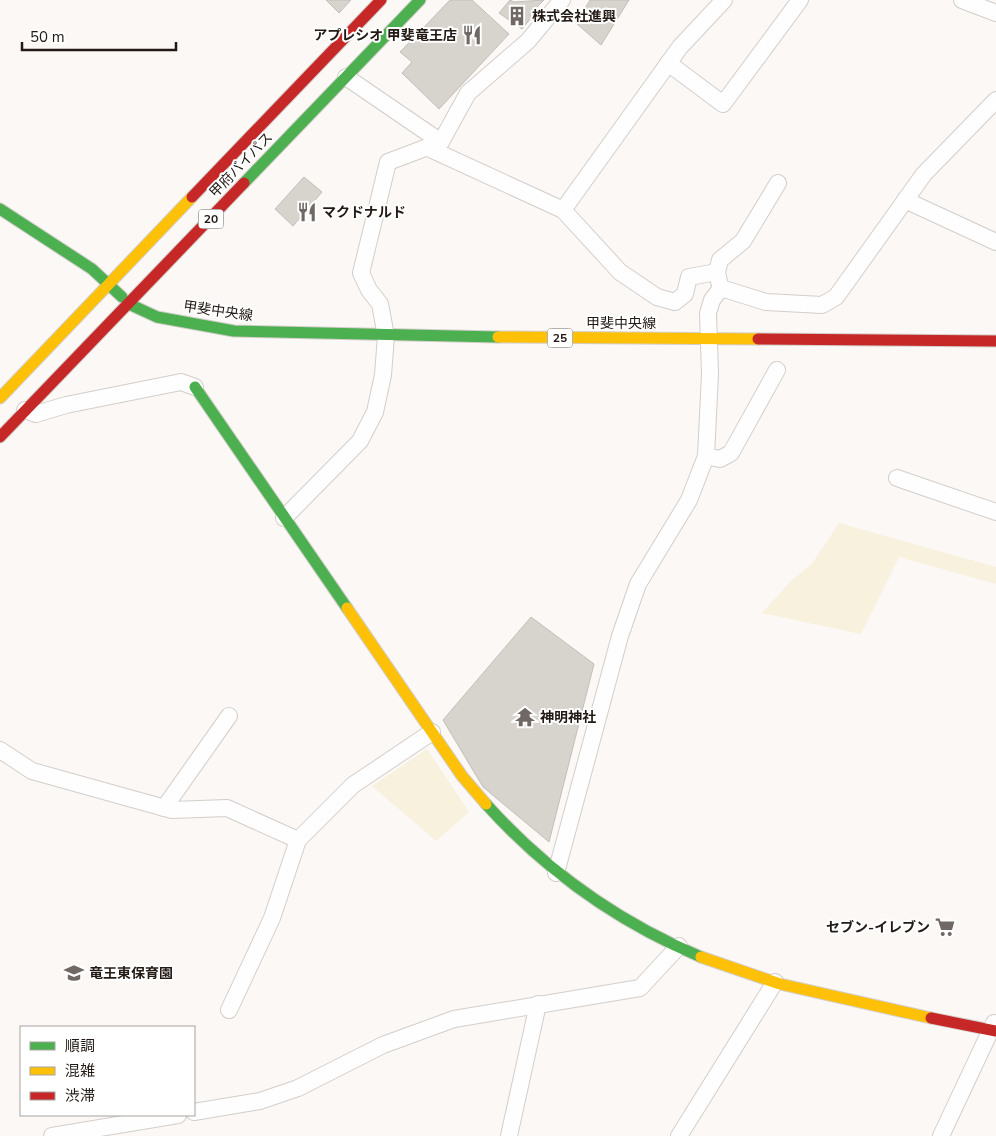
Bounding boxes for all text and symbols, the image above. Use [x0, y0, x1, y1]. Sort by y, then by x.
building icon: 株式会社進興 [506, 5, 528, 27]
place label: 株式会社進興 [532, 7, 616, 26]
scale bar [22, 20, 176, 52]
restaurant icon: アプレシオ 甲斐竜王店 [461, 24, 483, 46]
place label: アプレシオ 甲斐竜王店 [313, 26, 457, 45]
text: 50 m [30, 27, 65, 47]
street label: 甲府バイパス [205, 128, 277, 202]
restaurant icon: マクドナルド [296, 201, 318, 223]
place label: マクドナルド [322, 203, 406, 222]
road number: 20 [198, 210, 224, 228]
street label: 甲斐中央線 [182, 297, 254, 325]
street label: 甲斐中央線 [586, 314, 656, 333]
road number: 25 [548, 328, 572, 348]
temple icon: 神明神社 [514, 706, 536, 728]
place label: 神明神社 [540, 708, 596, 727]
supermarket icon: セブン-イレブン [934, 916, 956, 938]
place label: セブン-イレブン [826, 918, 930, 937]
school or university icon: 竜王東保育園 [63, 962, 85, 984]
place label: 竜王東保育園 [89, 964, 173, 983]
legend [20, 1026, 195, 1116]
text: 順調 [65, 1036, 95, 1056]
text: 混雑 [65, 1061, 95, 1081]
text: 渋滞 [65, 1086, 95, 1106]

